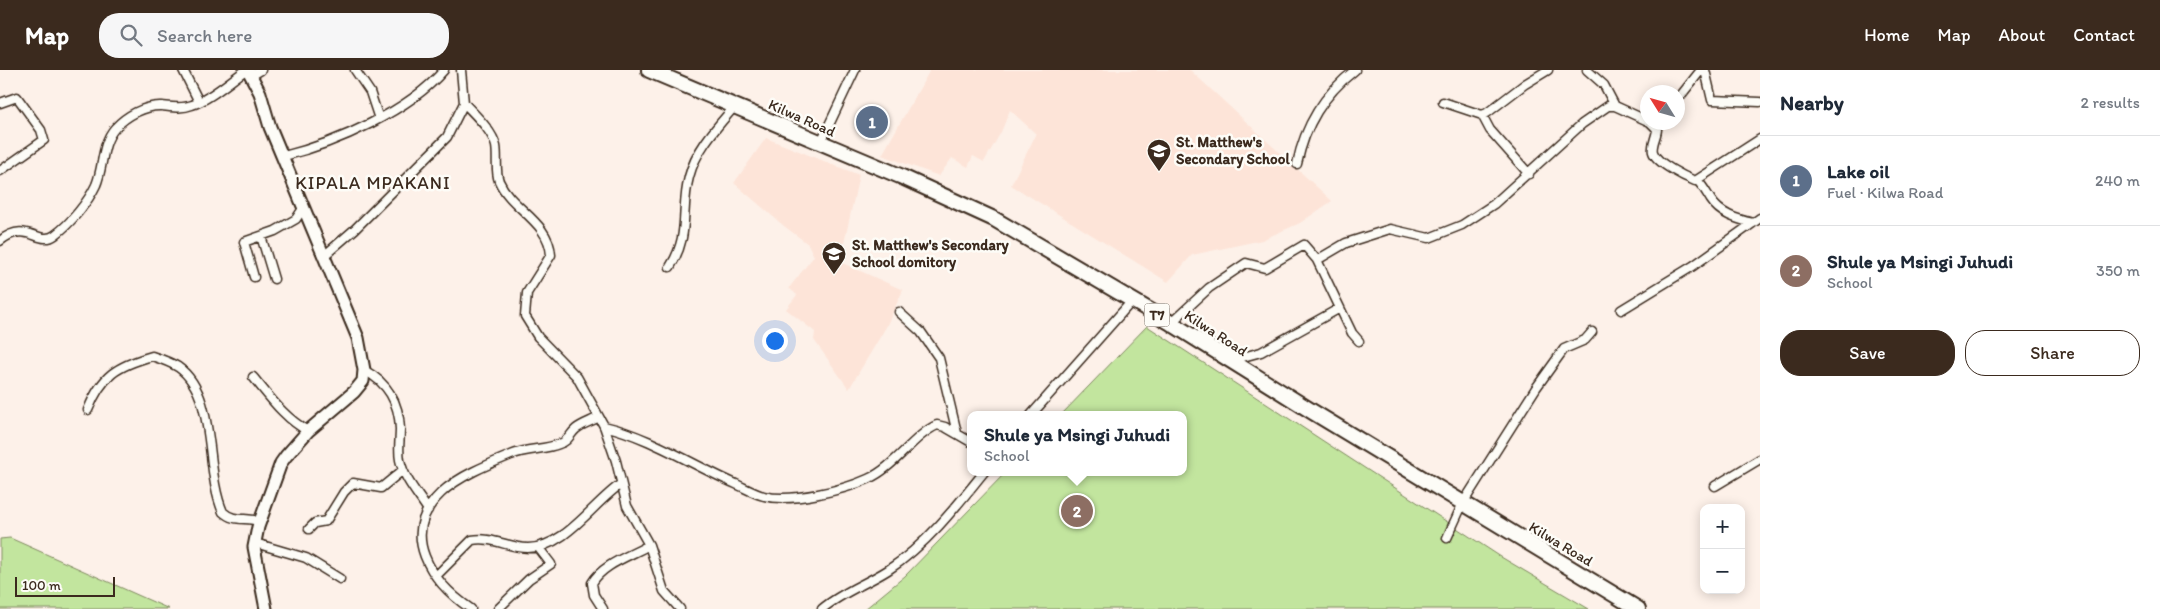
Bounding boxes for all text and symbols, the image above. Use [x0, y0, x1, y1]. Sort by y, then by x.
search box [99, 13, 449, 58]
text: Map [25, 21, 69, 50]
icon: search [117, 21, 145, 49]
text: Search here [157, 24, 252, 47]
text: Home [1864, 24, 1910, 46]
text: Map [1938, 24, 1971, 46]
text: About [1999, 24, 2045, 46]
text: Contact [2073, 24, 2135, 46]
north arrow [1640, 85, 1685, 130]
text: Nearby [1780, 90, 1844, 115]
text: 2 results [2080, 93, 2140, 112]
street label: Kilwa Road [766, 95, 838, 141]
pin: 1 [856, 103, 888, 141]
place label: St. Matthew's Secondary School [1176, 133, 1290, 169]
school or university icon: St. Matthew's Secondary School [1146, 138, 1172, 172]
text: Lake oil [1827, 160, 1890, 183]
text: 1 [1792, 171, 1800, 190]
text: 240 m [2095, 171, 2140, 190]
district label: KIPALA MPAKANI [295, 172, 451, 194]
text: Fuel · Kilwa Road [1827, 183, 1943, 202]
place label: St. Matthew's Secondary School domitory [852, 236, 1010, 272]
school or university icon: St. Matthew's Secondary School domitory [821, 241, 847, 275]
text: Shule ya Msingi Juhudi [1827, 250, 2013, 273]
text: 2 [1792, 261, 1800, 280]
text: 350 m [2096, 261, 2140, 280]
text: School [1827, 273, 1873, 292]
road number: T7 [1144, 304, 1170, 326]
street label: Kilwa Road [1181, 306, 1251, 360]
your location [762, 328, 788, 354]
button: Save [1780, 330, 1955, 376]
button: Share [1965, 330, 2140, 376]
popup [967, 411, 1187, 476]
text: Shule ya Msingi Juhudi [984, 423, 1170, 446]
text: School [984, 446, 1029, 465]
pin: 2 [1061, 492, 1093, 530]
map controls [1700, 504, 1745, 594]
button: + [1700, 504, 1745, 549]
street label: Kilwa Road [1526, 518, 1596, 570]
button: − [1700, 549, 1745, 594]
scale bar [15, 574, 115, 597]
text: 100 m [22, 577, 61, 594]

